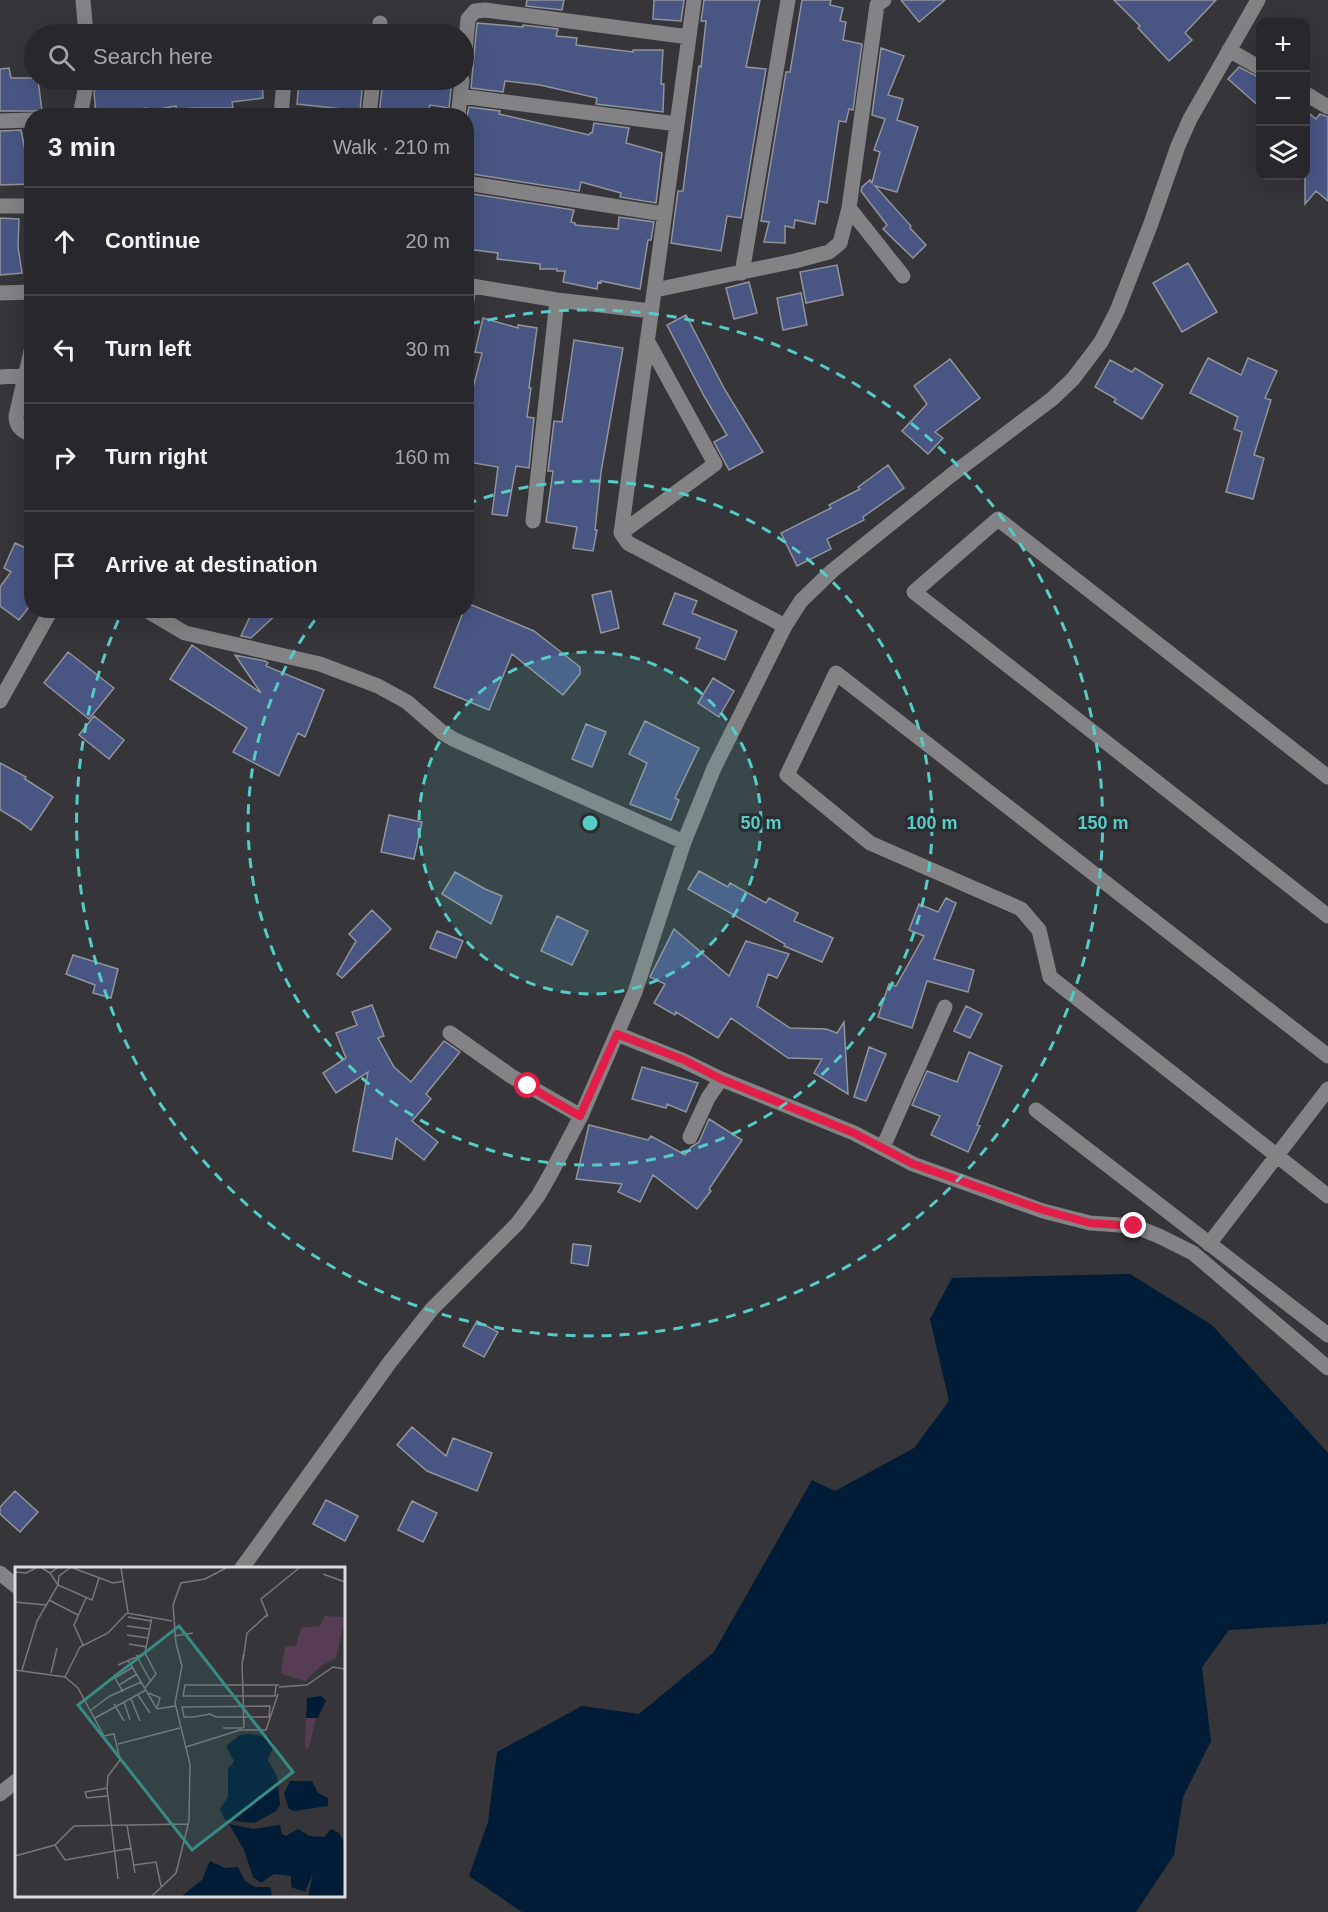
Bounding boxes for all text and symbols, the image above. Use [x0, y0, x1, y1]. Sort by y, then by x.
map controls [1256, 18, 1310, 180]
button: + [1256, 18, 1310, 72]
search box [24, 24, 474, 90]
icon: search [45, 41, 78, 74]
text: Search here [93, 44, 213, 69]
button: − [1256, 72, 1310, 126]
button: layers [1256, 126, 1310, 180]
text: 3 min [48, 132, 116, 162]
text: Walk · 210 m [333, 136, 450, 158]
icon: ahead [48, 225, 81, 258]
text: Continue [105, 228, 200, 253]
text: 20 m [406, 230, 450, 252]
icon: left [48, 333, 81, 366]
text: Turn left [105, 336, 191, 361]
text: 30 m [406, 338, 450, 360]
icon: right [48, 441, 81, 474]
text: Turn right [105, 444, 207, 469]
text: 160 m [394, 446, 450, 468]
icon: arrive [48, 549, 81, 582]
text: Arrive at destination [105, 552, 318, 577]
centre of rings [580, 813, 600, 833]
text: 50 m [740, 813, 782, 833]
text: 100 m [906, 813, 958, 833]
text: 150 m [1077, 813, 1129, 833]
route start [514, 1072, 540, 1098]
route end [1120, 1212, 1146, 1238]
inset map [15, 1567, 345, 1897]

